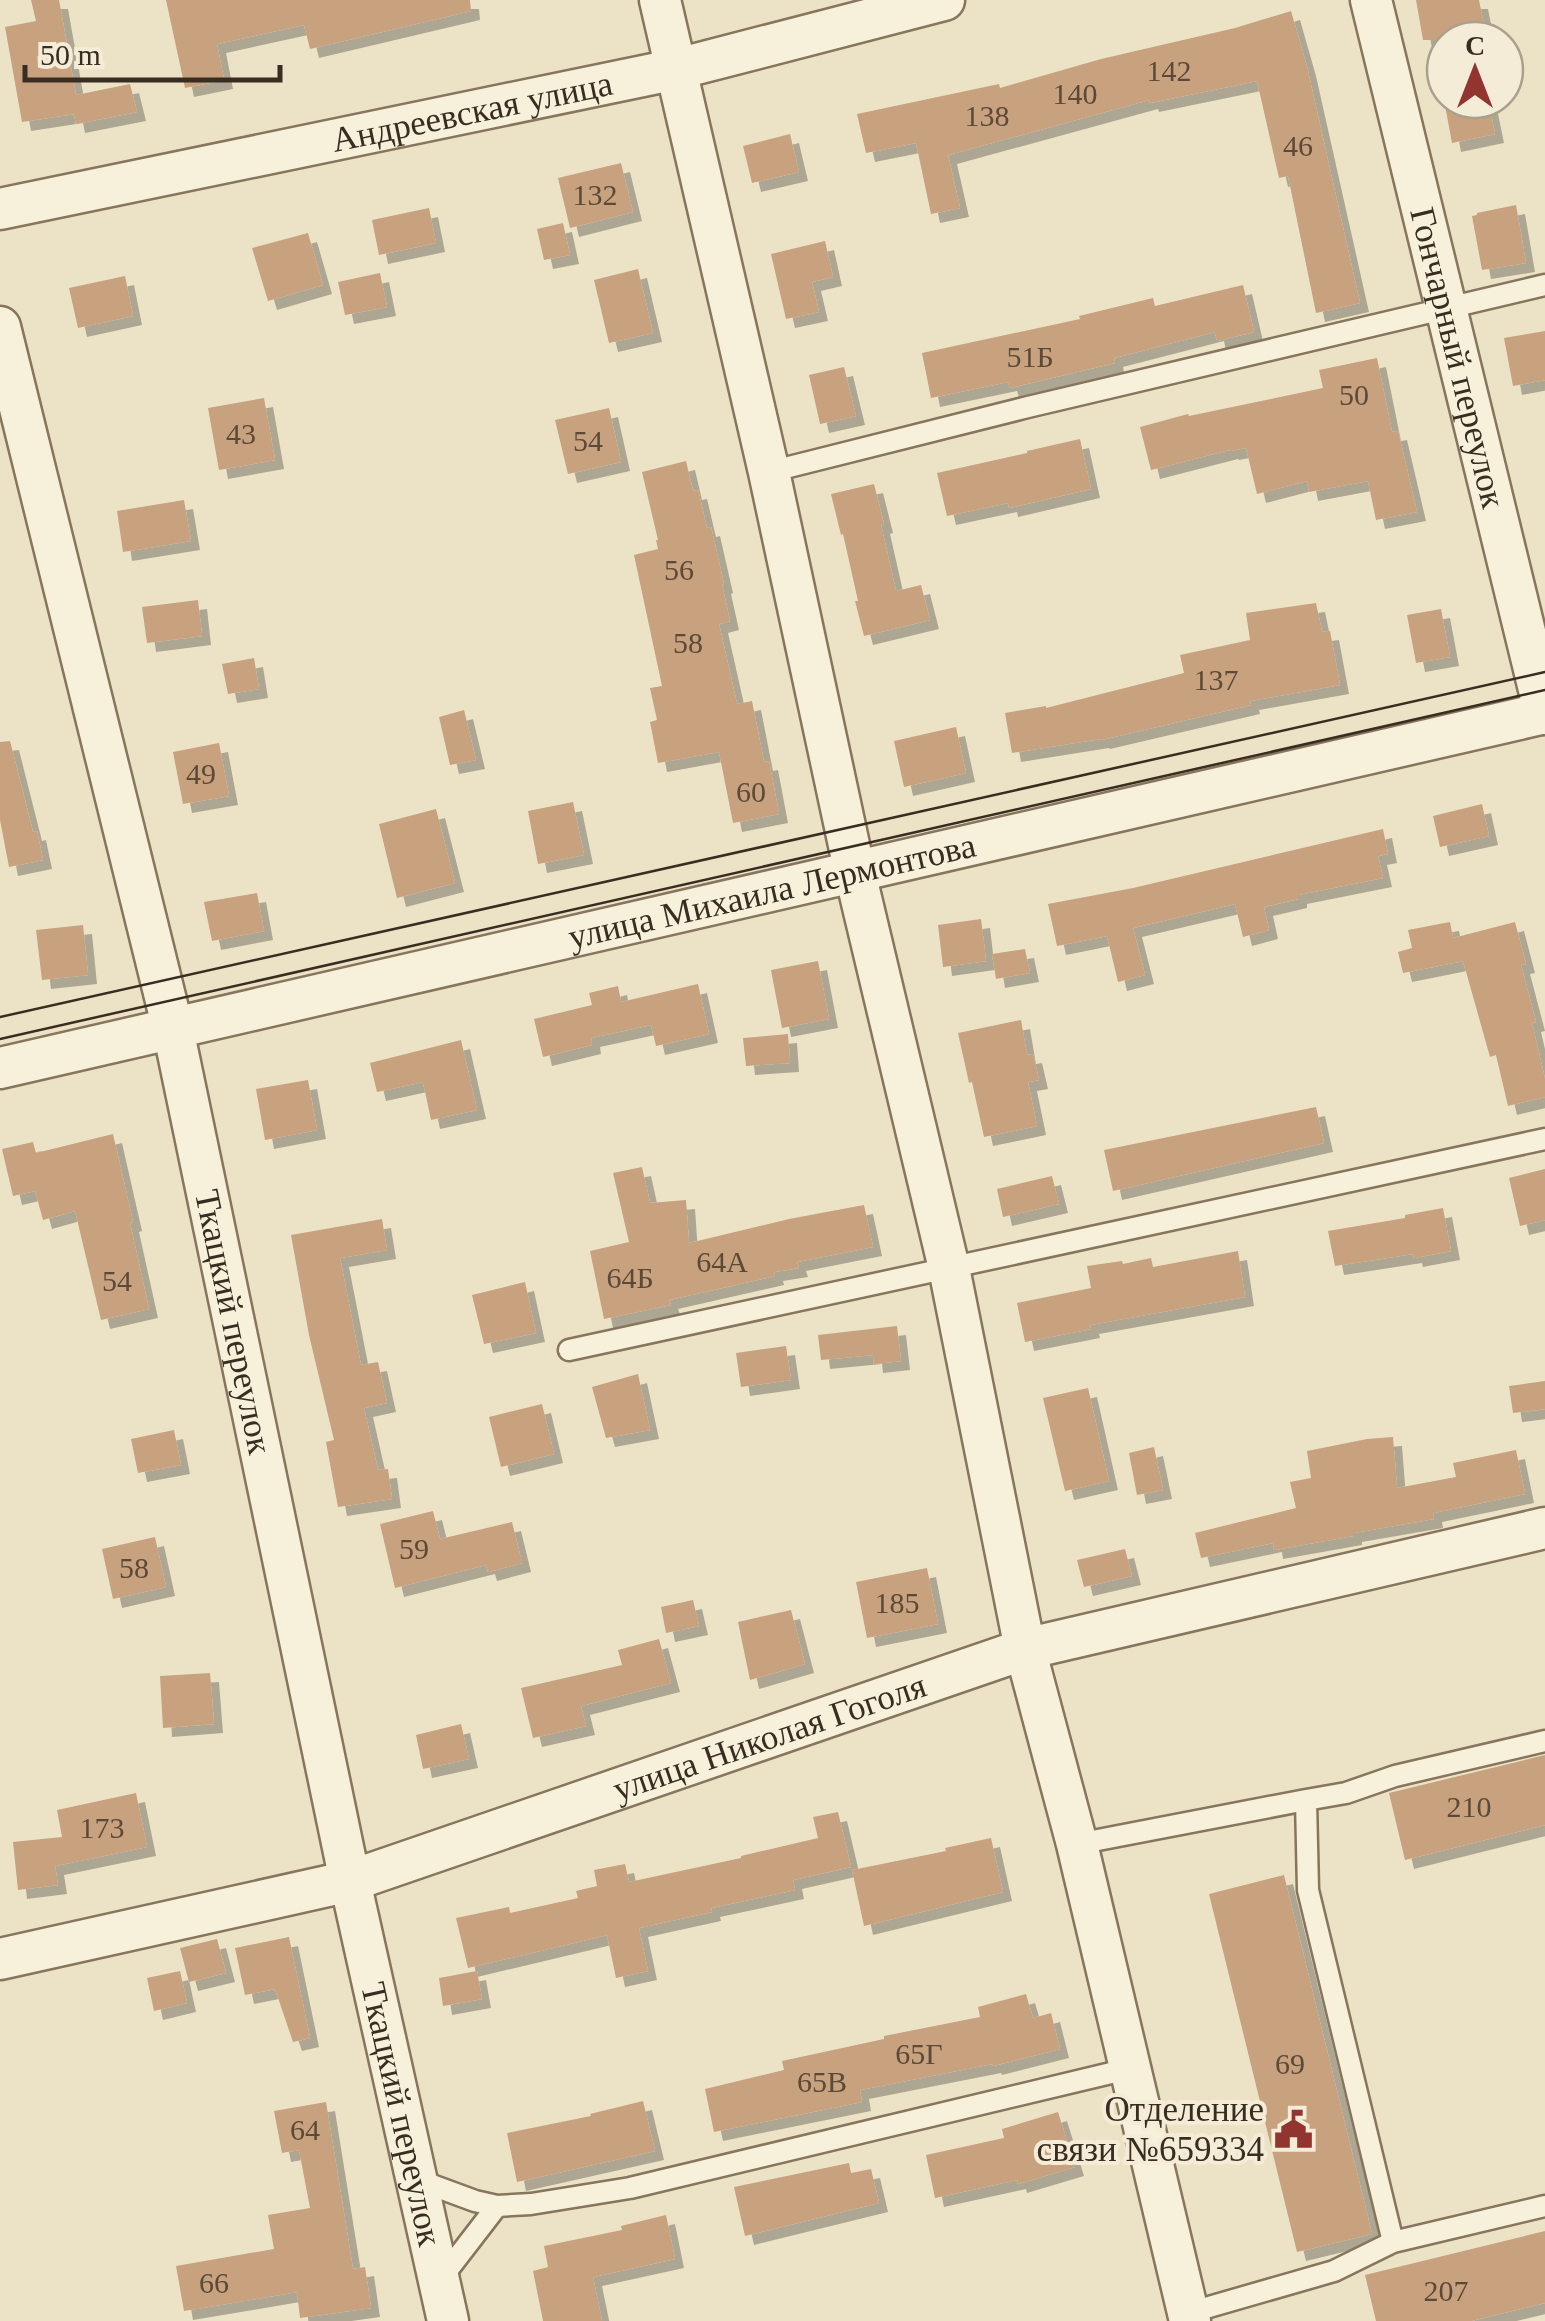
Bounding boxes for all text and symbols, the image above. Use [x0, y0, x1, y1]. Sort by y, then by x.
scale bar [25, 20, 280, 82]
north arrow [1425, 20, 1525, 120]
text: С [1465, 30, 1485, 61]
text: 50 m [40, 38, 101, 71]
house number: 142 [1147, 54, 1192, 87]
street label: Андреевская улица [328, 64, 616, 160]
house number: 140 [1053, 77, 1098, 110]
house number: 138 [965, 99, 1010, 132]
house number: 46 [1283, 129, 1313, 162]
house number: 132 [573, 178, 618, 211]
street label: Гончарный переулок [1402, 203, 1513, 513]
house number: 51Б [1006, 340, 1054, 373]
house number: 50 [1339, 378, 1369, 411]
house number: 43 [226, 417, 256, 450]
house number: 54 [573, 424, 603, 457]
house number: 56 [664, 553, 694, 586]
house number: 58 [673, 626, 703, 659]
house number: 137 [1194, 663, 1239, 696]
house number: 49 [186, 757, 216, 790]
house number: 60 [736, 775, 766, 808]
street label: улица Михаила Лермонтова [565, 825, 980, 957]
street label: Ткацкий переулок [187, 1186, 280, 1458]
house number: 64А [696, 1245, 748, 1278]
house number: 64Б [606, 1261, 654, 1294]
house number: 54 [102, 1264, 132, 1297]
house number: 59 [399, 1532, 429, 1565]
house number: 58 [119, 1551, 149, 1584]
house number: 185 [875, 1586, 920, 1619]
street label: улица Николая Гоголя [608, 1666, 931, 1809]
house number: 210 [1447, 1790, 1492, 1823]
house number: 173 [80, 1811, 125, 1844]
street label: Ткацкий переулок [353, 1979, 450, 2251]
house number: 65Г [895, 2037, 943, 2070]
house number: 69 [1275, 2047, 1305, 2080]
house number: 65В [797, 2065, 847, 2098]
place label: Отделение связи №659334 [1037, 2090, 1264, 2169]
public building icon: Отделение связи №659334 [1273, 2108, 1315, 2150]
house number: 64 [290, 2113, 320, 2146]
house number: 66 [199, 2266, 229, 2299]
house number: 207 [1424, 2274, 1469, 2307]

